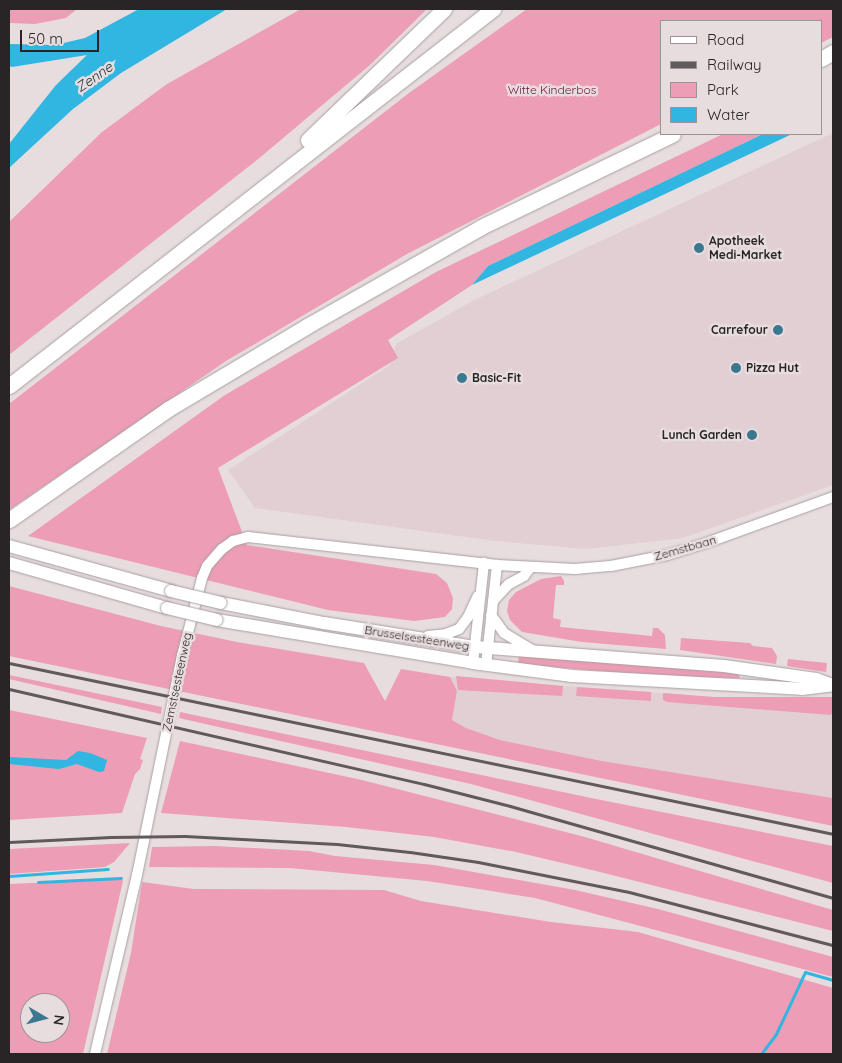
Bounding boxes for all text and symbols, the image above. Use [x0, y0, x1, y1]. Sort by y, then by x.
scale bar [22, 20, 101, 52]
legend [660, 20, 822, 135]
text: 50 m [28, 29, 63, 48]
text: Road [707, 30, 744, 49]
text: Railway [707, 55, 762, 74]
water label: Zenne [72, 58, 116, 96]
text: Park [707, 80, 739, 99]
park label: Witte Kinderbos [508, 83, 596, 97]
text: Water [707, 105, 750, 124]
place label: Apotheek Medi-Market [709, 234, 782, 262]
marker: Apotheek Medi-Market [693, 242, 705, 254]
place label: Carrefour [711, 323, 768, 337]
marker: Carrefour [772, 324, 784, 336]
place label: Pizza Hut [746, 361, 799, 375]
marker: Pizza Hut [730, 362, 742, 374]
place label: Basic-Fit [472, 371, 521, 385]
marker: Basic-Fit [456, 372, 468, 384]
place label: Lunch Garden [662, 428, 742, 442]
marker: Lunch Garden [746, 429, 758, 441]
street label: Zemstbaan [652, 532, 718, 564]
street label: Brusselsesteenweg [364, 623, 470, 653]
street label: Zemstsesteenweg [159, 631, 195, 733]
north arrow [20, 993, 70, 1043]
text: N [49, 1014, 68, 1026]

